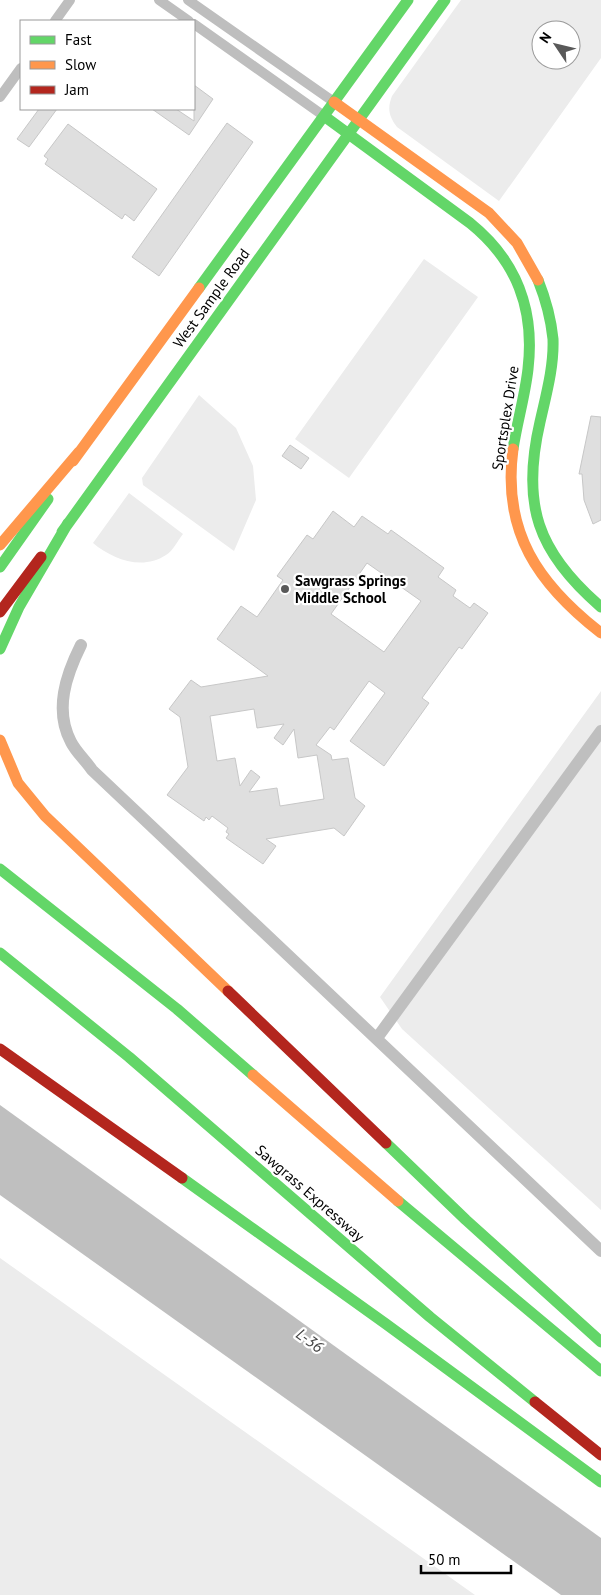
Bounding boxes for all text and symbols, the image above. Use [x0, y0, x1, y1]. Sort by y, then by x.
legend [20, 20, 195, 110]
north arrow [531, 20, 581, 70]
text: N [535, 29, 555, 46]
text: Fast [65, 30, 92, 49]
text: Slow [65, 55, 96, 74]
text: Jam [64, 80, 89, 99]
street label: West Sample Road [169, 245, 253, 351]
street label: Sportsplex Drive [487, 364, 523, 472]
place label: Sawgrass Springs Middle School [295, 571, 406, 607]
marker: Sawgrass Springs Middle School [279, 583, 291, 595]
street label: Sawgrass Expressway [252, 1141, 368, 1246]
water label: L-36 [292, 1323, 328, 1357]
scale bar [421, 1542, 511, 1574]
text: 50 m [428, 1550, 461, 1569]

